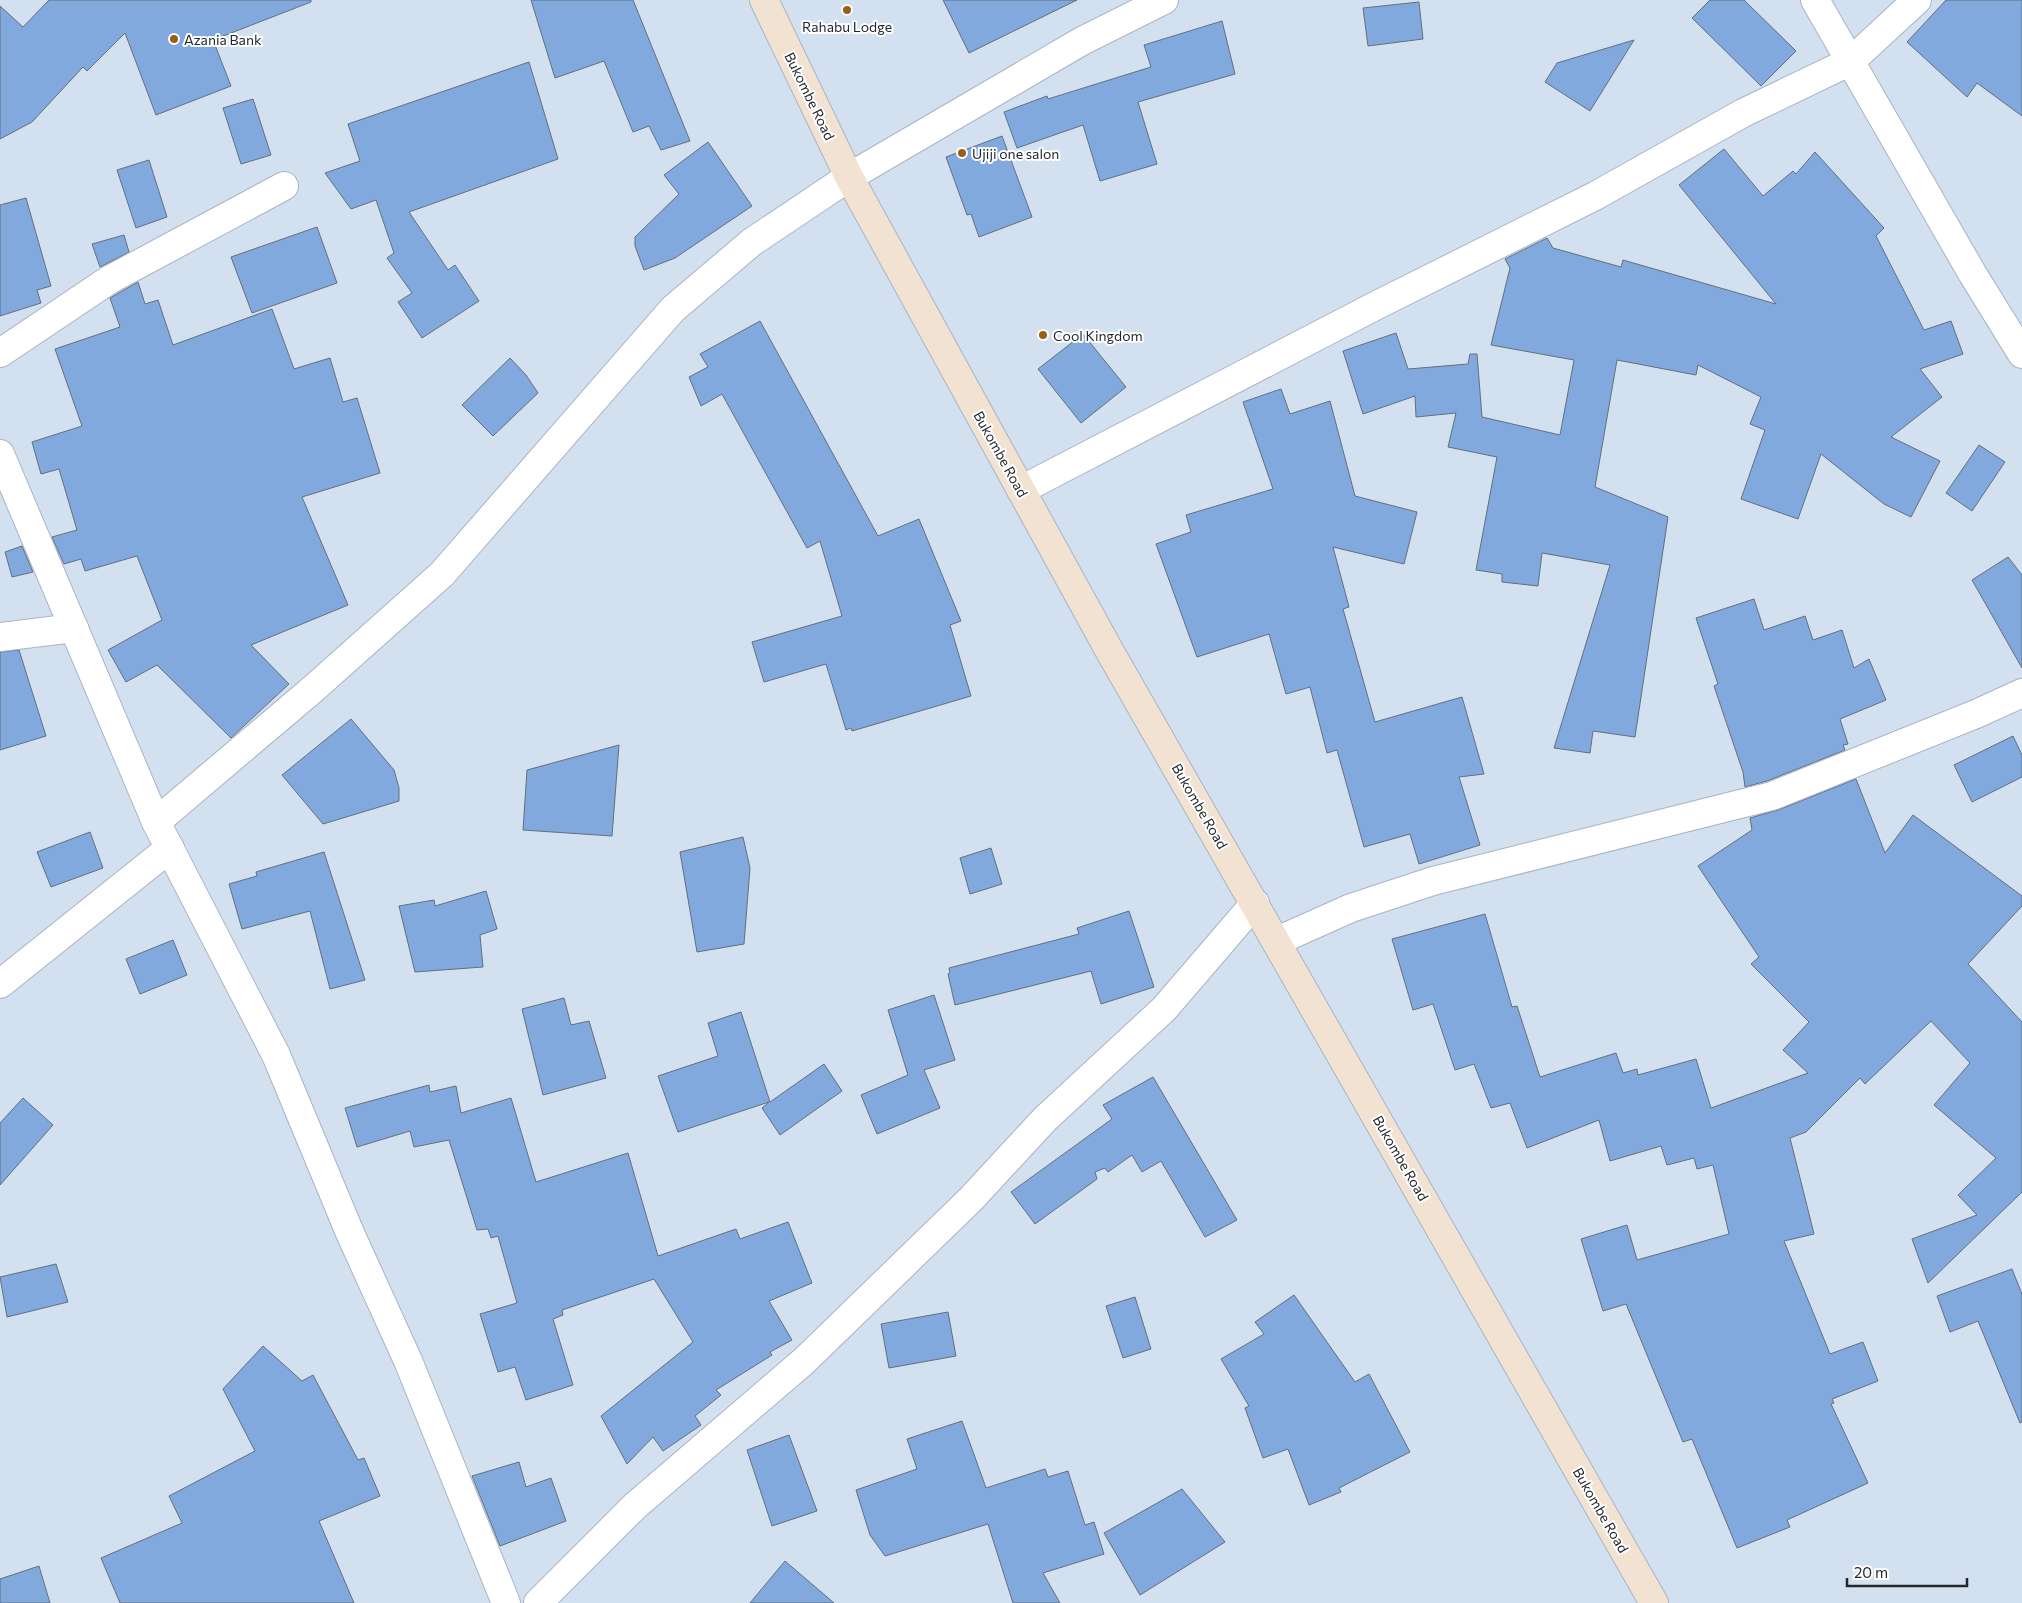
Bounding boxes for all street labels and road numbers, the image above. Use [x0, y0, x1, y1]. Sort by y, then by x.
street label: Bukombe Road [781, 49, 839, 143]
street label: Bukombe Road [970, 408, 1032, 500]
street label: Bukombe Road [1169, 760, 1231, 852]
street label: Bukombe Road [1370, 1112, 1432, 1204]
street label: Bukombe Road [1570, 1464, 1632, 1556]

